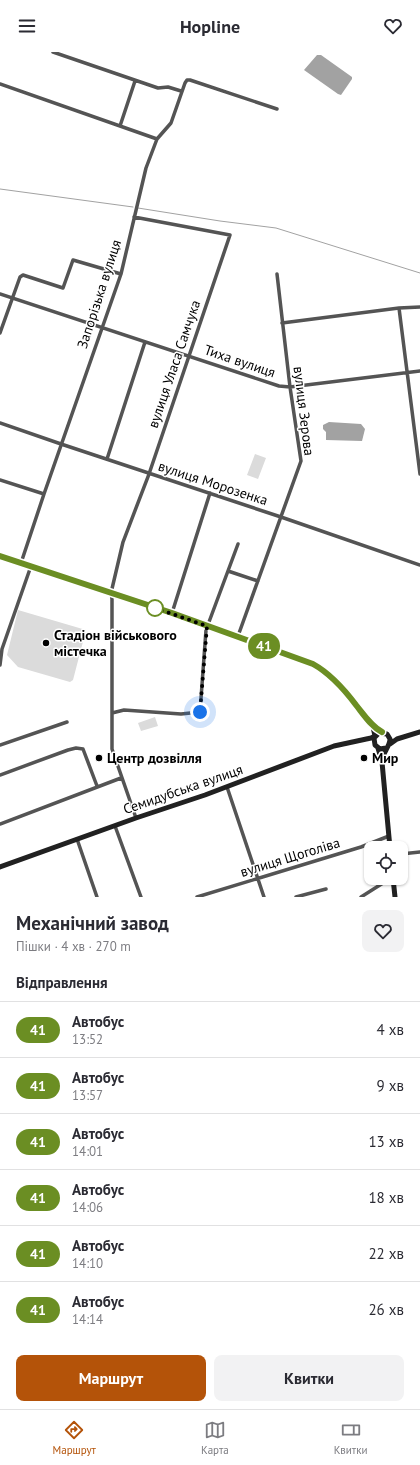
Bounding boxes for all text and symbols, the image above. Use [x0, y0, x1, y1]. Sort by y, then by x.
icon: menu [16, 15, 38, 37]
text: Hopline [180, 15, 240, 38]
icon: heart [382, 15, 404, 37]
street label: Запорізька вулиця [73, 237, 125, 351]
street label: вулиця Уласа Самчука [144, 298, 204, 430]
street label: Тиха вулиця [202, 340, 278, 382]
street label: вулиця Зерова [290, 365, 318, 457]
street label: вулиця Морозенка [156, 457, 270, 509]
unlabelled marker [146, 599, 164, 617]
place label: Стадіон військового містечка [54, 626, 177, 660]
line badge: 41 [246, 633, 282, 659]
text: 41 [256, 637, 272, 655]
marker: Стадіон військового містечка [41, 638, 51, 648]
your location [190, 702, 210, 722]
place label: Центр дозвілля [107, 749, 202, 767]
place label: Мир [372, 749, 399, 767]
marker: Центр дозвілля [94, 753, 104, 763]
marker: Мир [359, 753, 369, 763]
street label: Семидубська вулиця [121, 760, 245, 818]
street label: вулиця Щоголіва [238, 833, 342, 881]
map controls [364, 841, 408, 885]
button: locate [364, 841, 408, 885]
button: heart [362, 910, 404, 952]
text: Механічний завод [16, 911, 169, 935]
text: Пішки · 4 хв · 270 m [16, 938, 131, 955]
text: Відправлення [16, 973, 108, 992]
text: Автобус [72, 1012, 124, 1031]
text: 4 хв [377, 1020, 404, 1039]
text: 41 [30, 1021, 46, 1039]
text: 13:52 [72, 1031, 103, 1048]
text: Автобус [72, 1068, 124, 1087]
text: 9 хв [377, 1076, 404, 1095]
text: 41 [30, 1077, 46, 1095]
text: 13:57 [72, 1087, 103, 1104]
text: Автобус [72, 1124, 124, 1143]
text: 13 хв [368, 1132, 404, 1151]
text: 41 [30, 1133, 46, 1151]
text: 14:01 [72, 1143, 103, 1160]
text: Автобус [72, 1180, 124, 1199]
text: 18 хв [368, 1188, 404, 1207]
text: 41 [30, 1189, 46, 1207]
text: 14:06 [72, 1199, 103, 1216]
text: Автобус [72, 1236, 124, 1255]
text: 22 хв [368, 1244, 404, 1263]
text: 41 [30, 1245, 46, 1263]
text: 14:10 [72, 1255, 103, 1272]
text: Автобус [72, 1292, 124, 1311]
text: 26 хв [368, 1300, 404, 1319]
text: 41 [30, 1301, 46, 1319]
text: 14:14 [72, 1311, 103, 1328]
button: Маршрут [16, 1355, 206, 1401]
button: Квитки [214, 1355, 404, 1401]
tab: Маршрут [52, 1419, 96, 1457]
tab: Карта [201, 1419, 229, 1457]
tab: Квитки [334, 1419, 368, 1457]

